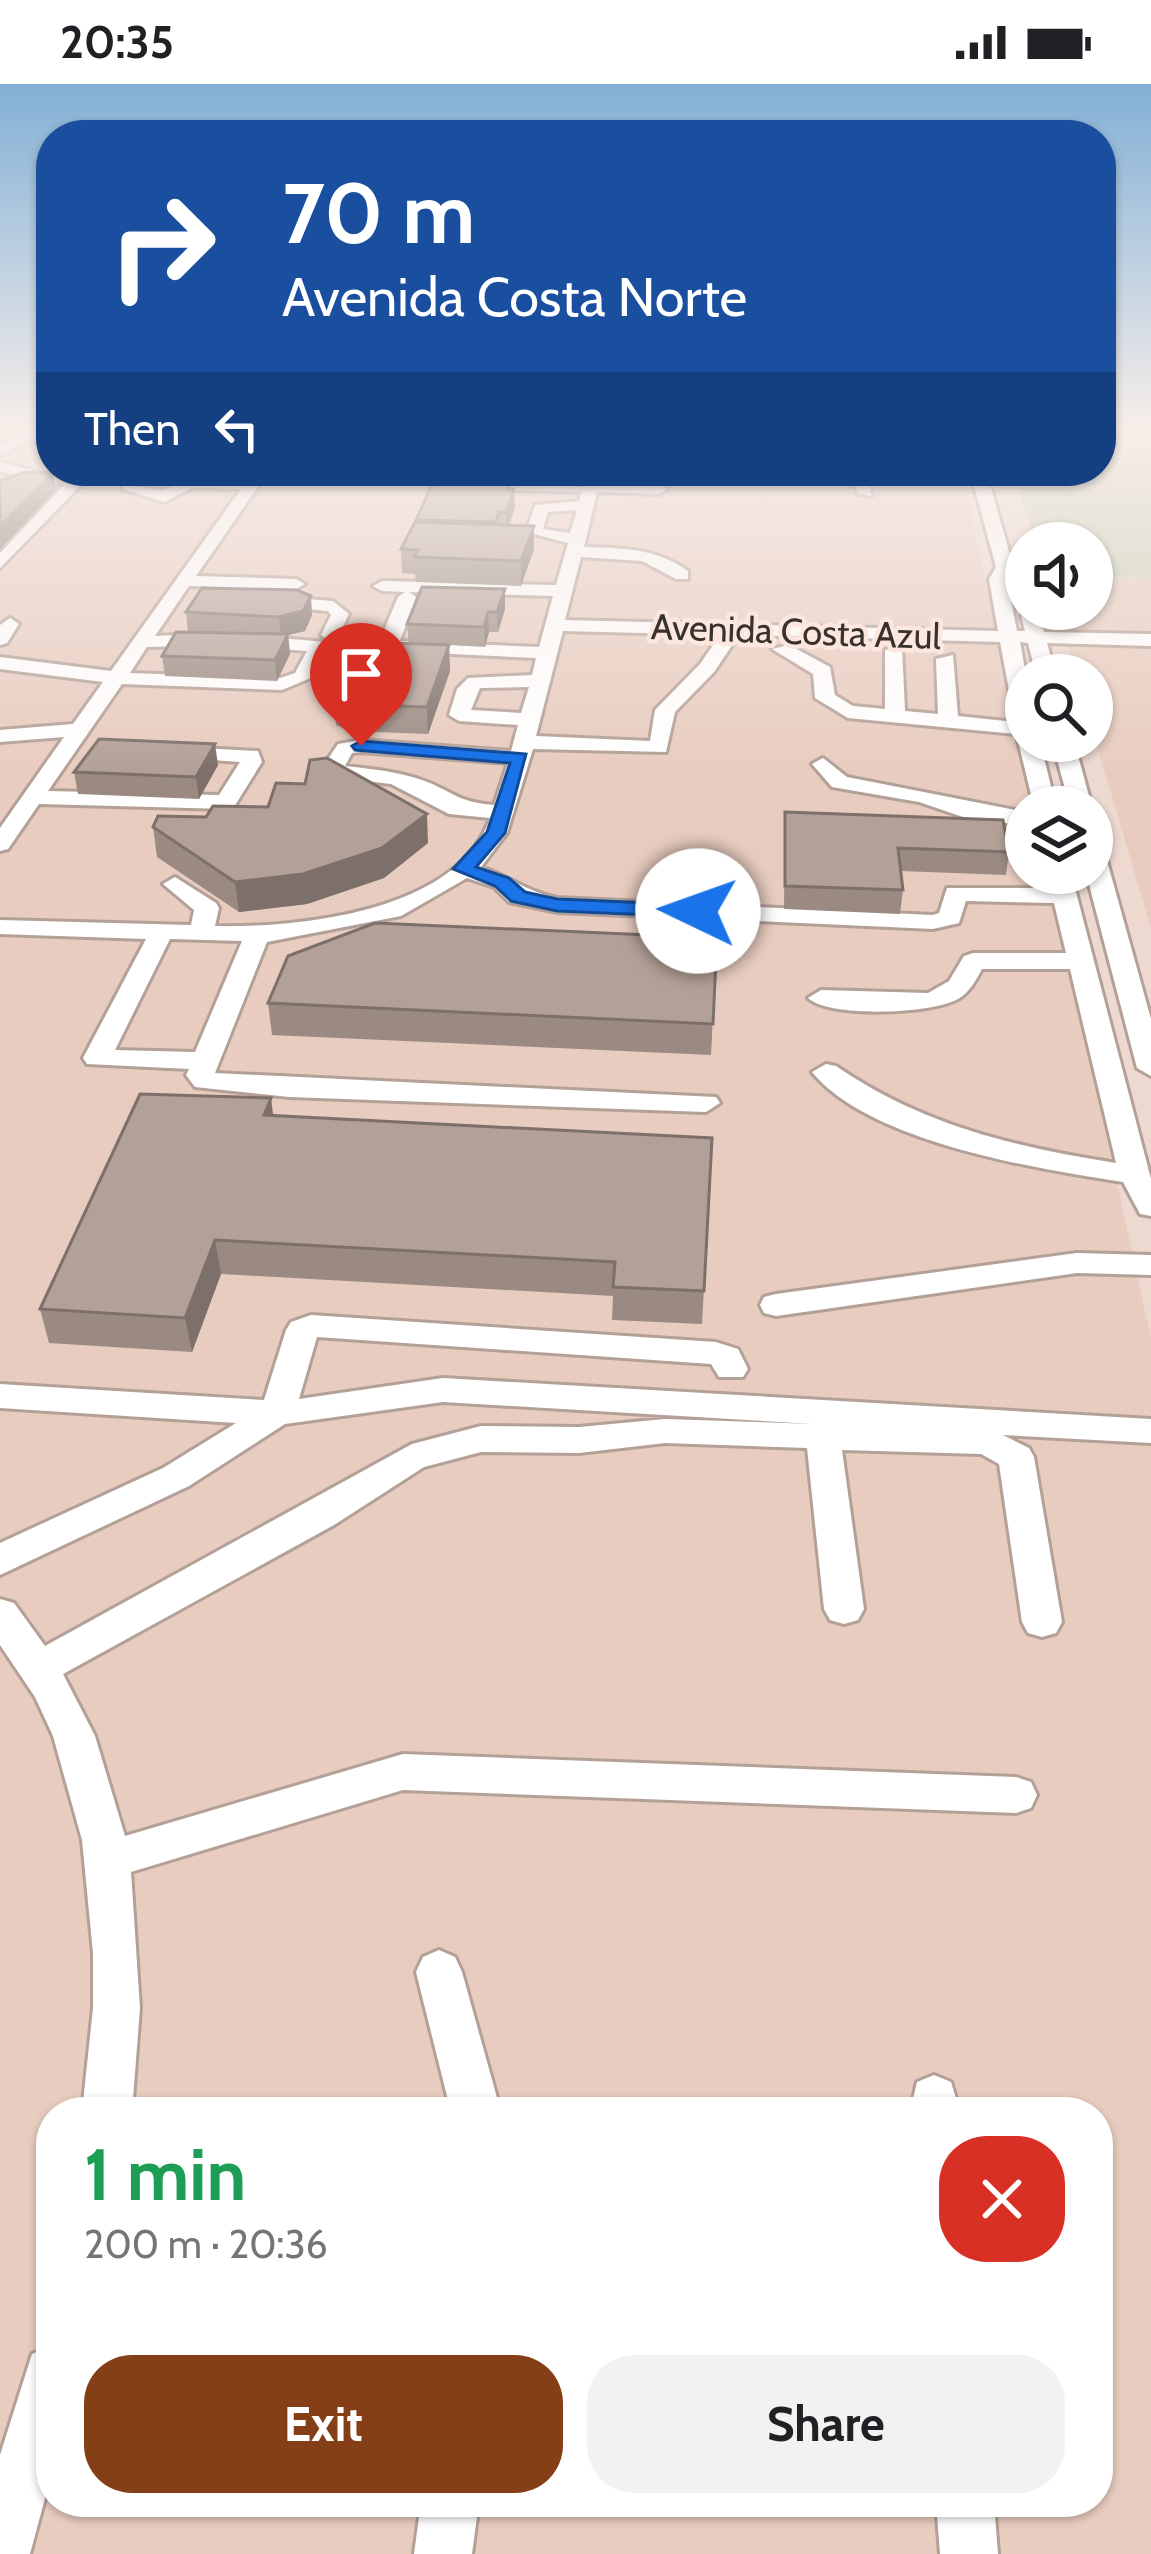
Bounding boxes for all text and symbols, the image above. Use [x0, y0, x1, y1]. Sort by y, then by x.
text: 20:35 [60, 15, 174, 69]
text: 70 m [282, 162, 475, 264]
icon: right [84, 168, 240, 324]
text: Avenida Costa Norte [282, 264, 747, 330]
icon: left [204, 396, 270, 462]
text: Then [84, 402, 180, 456]
map controls [1005, 522, 1113, 894]
button: sound [1005, 522, 1113, 630]
street label: Avenida Costa Azul [650, 604, 942, 658]
pin [310, 623, 412, 746]
icon: arrive [328, 641, 394, 707]
button: search [1005, 654, 1113, 762]
button: layers [1005, 786, 1113, 894]
position arrow [635, 848, 761, 974]
text: 1 min [84, 2131, 246, 2218]
button: close [939, 2136, 1065, 2262]
text: 200 m · 20:36 [84, 2220, 328, 2268]
button: Exit [84, 2355, 563, 2493]
button: Share [587, 2355, 1065, 2493]

